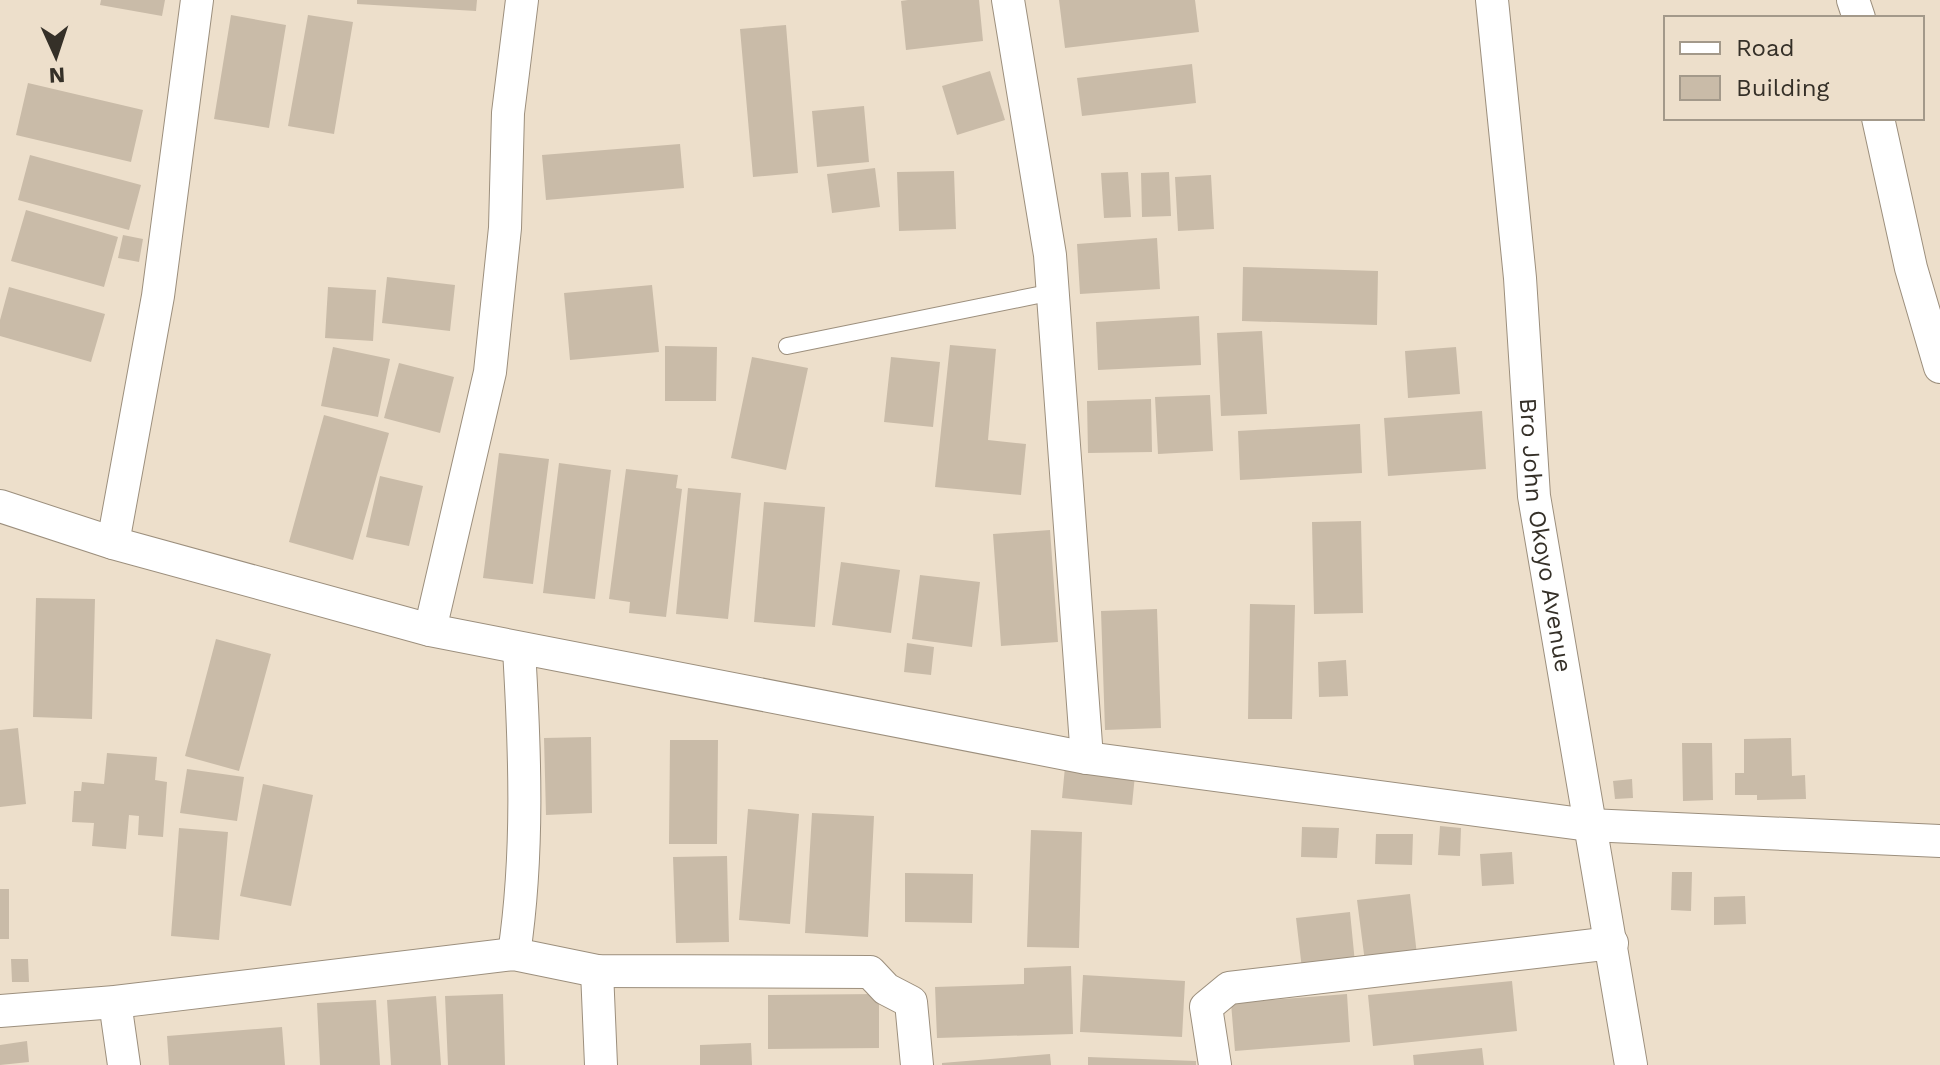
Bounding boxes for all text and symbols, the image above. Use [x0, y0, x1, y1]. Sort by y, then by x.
north arrow [16, 16, 96, 96]
legend [1664, 16, 1924, 120]
text: Road [1736, 34, 1795, 62]
text: N [48, 63, 66, 88]
text: Building [1736, 74, 1829, 102]
street label: Bro John Okoyo Avenue [1514, 397, 1578, 674]

